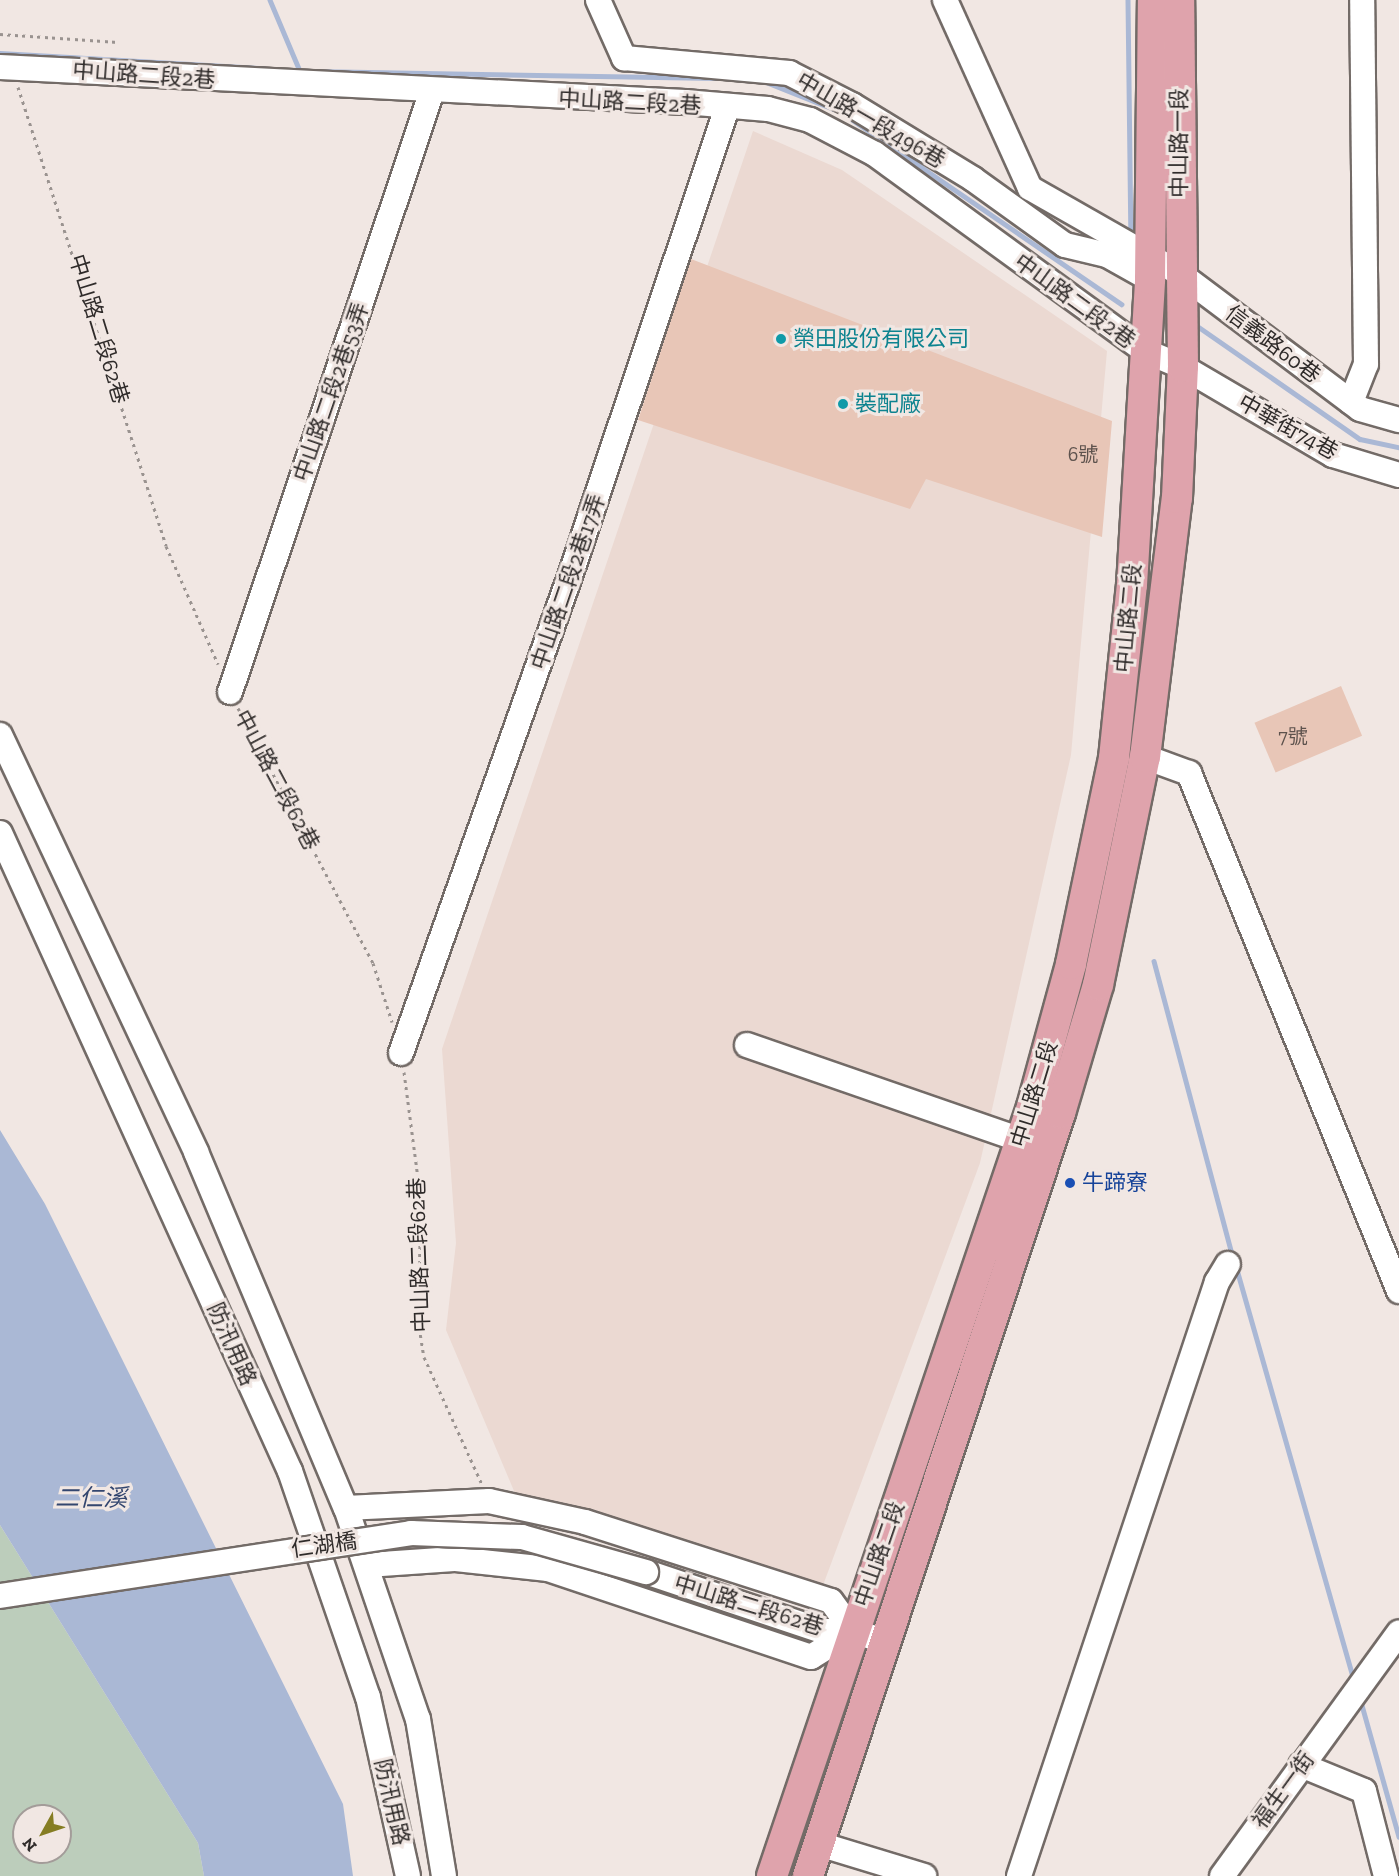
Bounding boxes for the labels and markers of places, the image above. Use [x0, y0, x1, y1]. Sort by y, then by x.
place label: 榮田股份有限公司 [793, 326, 969, 352]
marker: 榮田股份有限公司 [774, 332, 788, 346]
place label: 裝配廠 [855, 391, 921, 417]
marker: 裝配廠 [836, 397, 850, 411]
place label: 牛蹄寮 [1082, 1170, 1148, 1196]
marker: 牛蹄寮 [1063, 1176, 1077, 1190]

